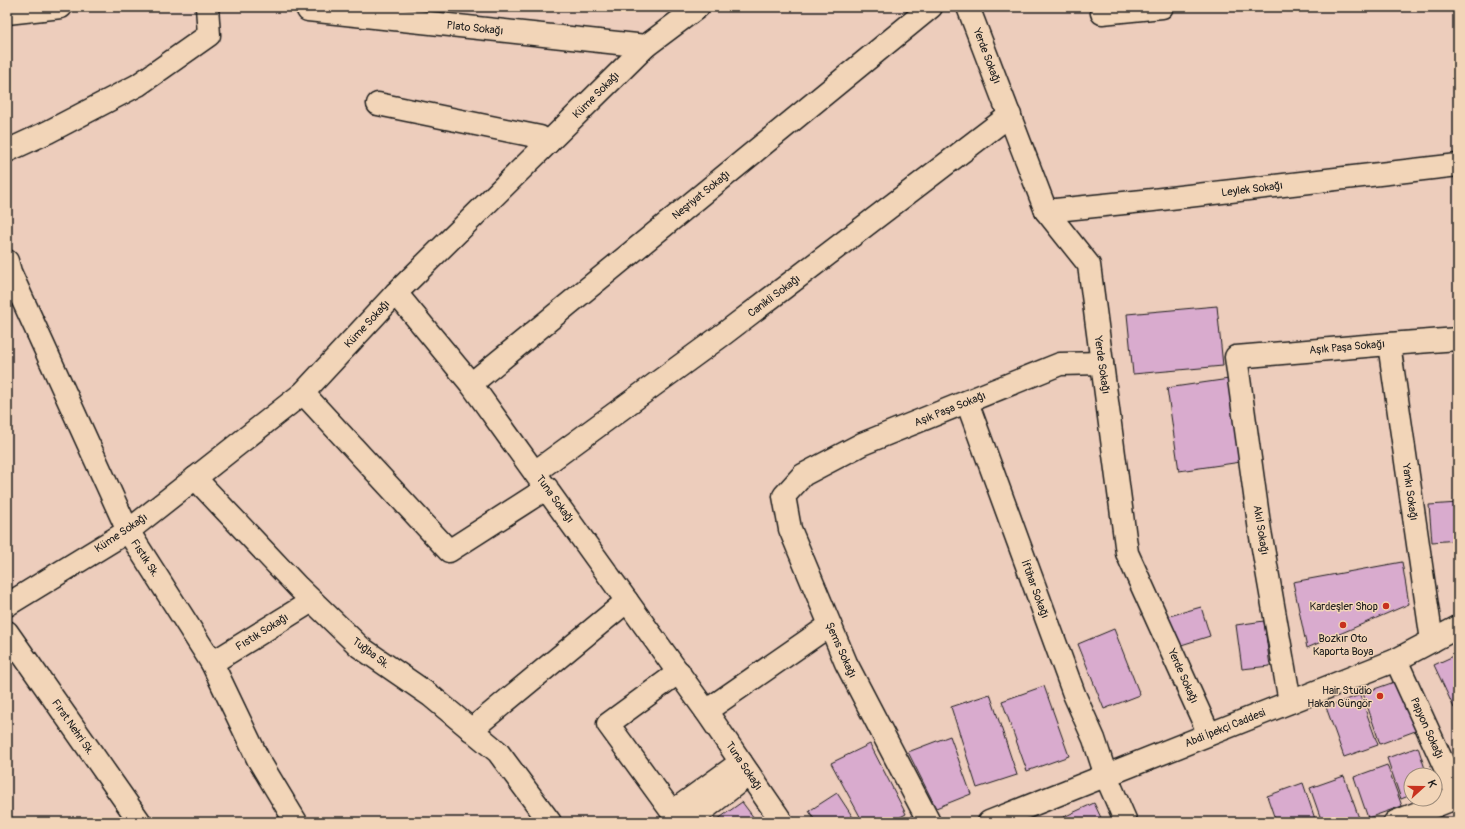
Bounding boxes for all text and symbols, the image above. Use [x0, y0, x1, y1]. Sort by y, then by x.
street label: Plato Sokağı [446, 19, 504, 37]
street label: Yerde Sokağı [970, 25, 1004, 86]
street label: Küme Sokağı [570, 69, 622, 121]
street label: Neşriyat Sokağı [669, 168, 733, 222]
street label: Leylek Sokağı [1220, 179, 1284, 199]
street label: Canikli Sokağı [745, 272, 803, 320]
street label: Küme Sokağı [342, 297, 392, 351]
street label: Yerde Sokağı [1091, 334, 1113, 395]
street label: Aşık Paşa Sokağı [1309, 337, 1385, 357]
street label: Aşık Paşa Sokağı [912, 389, 988, 429]
street label: Yankı Sokağı [1399, 462, 1420, 521]
street label: Tuna Sokağı [533, 473, 577, 525]
street label: Akıl Sokağı [1251, 504, 1271, 556]
street label: Küme Sokağı [92, 511, 150, 555]
street label: Fıstık Sk. [128, 537, 162, 579]
street label: İftihar Sokağı [1018, 558, 1052, 620]
place label: Kardeşler Shop [1310, 600, 1378, 613]
marker: Kardeşler Shop [1381, 601, 1391, 611]
street label: Fıstık Sokağı [233, 611, 291, 653]
street label: Şems Sokağı [823, 620, 859, 680]
marker: Bozkır Oto Kaporta Boya [1338, 620, 1348, 630]
place label: Bozkır Oto Kaporta Boya [1313, 632, 1373, 658]
street label: Tuğba Sk. [350, 635, 392, 671]
street label: Yerde Sokağı [1165, 646, 1201, 705]
place label: Hair Studio Hakan Güngör [1307, 684, 1372, 710]
marker: Hair Studio Hakan Güngör [1375, 691, 1385, 701]
street label: Papyon Sokağı [1408, 695, 1446, 761]
street label: Fırat Nehri Sk. [49, 697, 97, 757]
street label: Abdi İpekçi Caddesi [1183, 706, 1267, 750]
street label: Tuna Sokağı [723, 739, 765, 793]
north arrow [1403, 767, 1443, 807]
text: K [1425, 778, 1439, 789]

